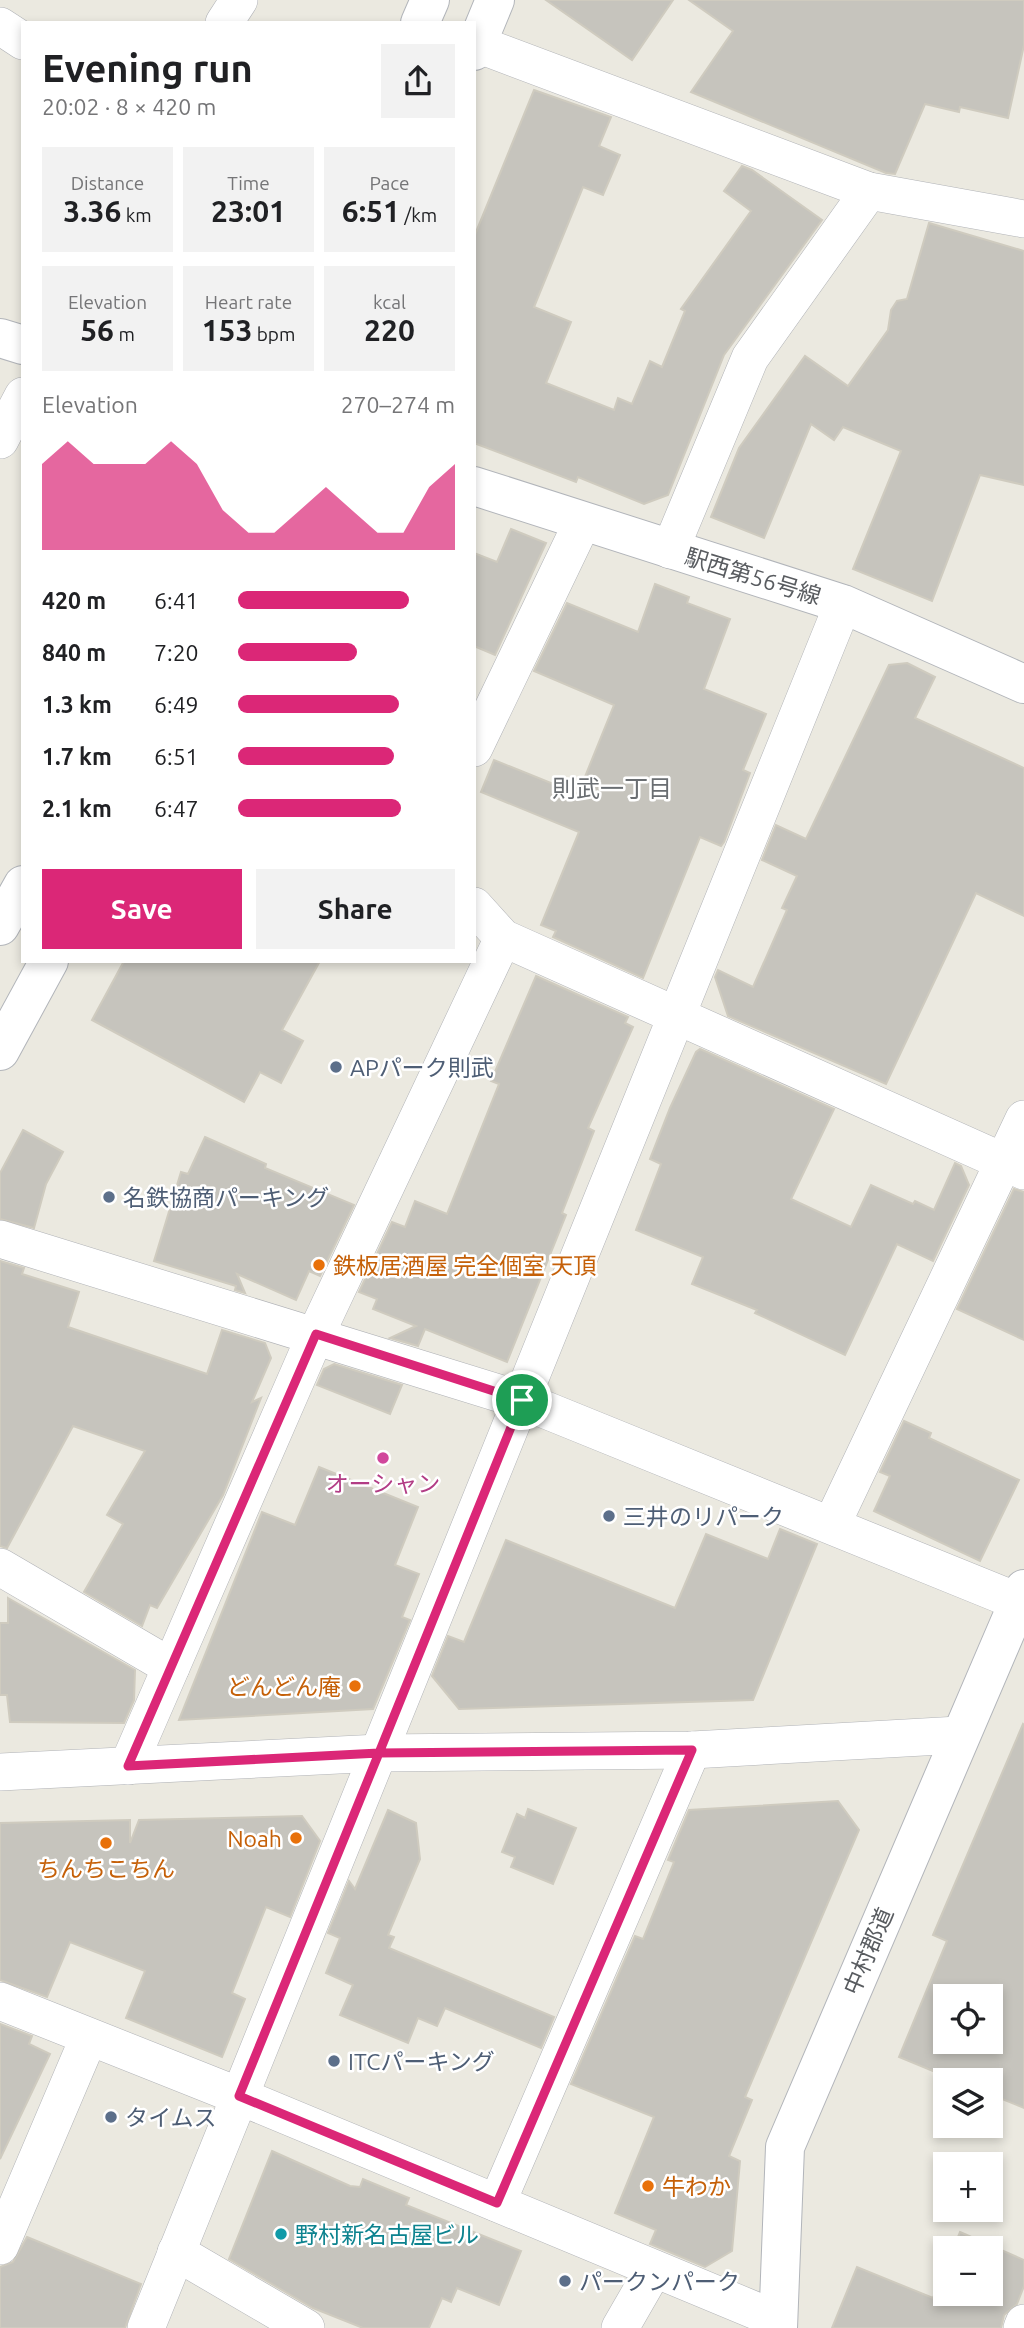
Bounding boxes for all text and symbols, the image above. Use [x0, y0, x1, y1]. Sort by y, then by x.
button: share [381, 44, 455, 118]
text: Evening run [42, 47, 253, 89]
text: 20:02 · 8 × 420 m [42, 94, 216, 119]
text: Distance [71, 172, 144, 194]
text: Time [227, 172, 270, 194]
text: Pace [369, 172, 410, 194]
text: 3.36 [63, 194, 121, 228]
text: 23:01 [211, 194, 286, 228]
text: 6:51 [342, 194, 400, 228]
text: km [121, 204, 152, 226]
text: /km [400, 204, 437, 226]
text: Elevation [68, 291, 147, 313]
text: Heart rate [205, 291, 292, 313]
text: kcal [373, 291, 406, 313]
text: 56 [80, 313, 114, 347]
text: 153 [202, 313, 252, 347]
text: 220 [364, 313, 415, 347]
text: m [114, 323, 135, 345]
text: bpm [252, 323, 295, 345]
text: Elevation [42, 392, 138, 417]
text: 270–274 m [341, 392, 455, 417]
street label: 駅西第56号線 [682, 543, 824, 609]
text: 420 m [42, 588, 106, 613]
text: 6:41 [154, 588, 199, 613]
text: 840 m [42, 640, 106, 665]
text: 7:20 [154, 640, 199, 665]
text: 1.3 km [42, 692, 112, 717]
text: 6:49 [154, 692, 199, 717]
text: 1.7 km [42, 744, 112, 769]
text: 6:51 [154, 744, 199, 769]
district label: 則武一丁目 [552, 775, 672, 802]
text: 2.1 km [42, 796, 112, 821]
text: 6:47 [154, 796, 199, 821]
button: Save [42, 869, 242, 949]
button: Share [256, 869, 455, 949]
place label: APパーク則武 [350, 1055, 494, 1080]
marker: APパーク則武 [328, 1059, 344, 1075]
place label: 名鉄協商パーキング [123, 1185, 329, 1210]
marker: 名鉄協商パーキング [101, 1189, 117, 1205]
place label: 鉄板居酒屋 完全個室 天頂 [333, 1253, 597, 1278]
marker: 鉄板居酒屋 完全個室 天頂 [311, 1257, 327, 1273]
pin [492, 1370, 552, 1430]
icon: arrive [503, 1381, 541, 1419]
marker: オーシャン [375, 1450, 391, 1466]
place label: オーシャン [326, 1471, 440, 1496]
place label: 三井のリパーク [623, 1504, 784, 1529]
marker: 三井のリパーク [601, 1508, 617, 1524]
place label: どんどん庵 [227, 1674, 341, 1699]
marker: どんどん庵 [347, 1678, 363, 1694]
place label: Noah [227, 1826, 282, 1851]
marker: Noah [288, 1830, 304, 1846]
marker: ちんちこちん [98, 1835, 114, 1851]
place label: ちんちこちん [37, 1856, 175, 1881]
street label: 中村郡道 [839, 1904, 897, 1998]
map controls [933, 1984, 1003, 2306]
button: locate [933, 1984, 1003, 2054]
place label: ITCパーキング [348, 2049, 495, 2074]
marker: ITCパーキング [326, 2053, 342, 2069]
button: layers [933, 2068, 1003, 2138]
place label: タイムス [125, 2105, 217, 2130]
marker: タイムス [103, 2109, 119, 2125]
button: + [933, 2152, 1003, 2222]
place label: 牛わか [662, 2174, 731, 2199]
marker: 牛わか [640, 2178, 656, 2194]
place label: 野村新名古屋ビル [295, 2222, 479, 2247]
marker: 野村新名古屋ビル [273, 2226, 289, 2242]
button: − [933, 2236, 1003, 2306]
place label: パークンパーク [579, 2269, 740, 2294]
marker: パークンパーク [557, 2273, 573, 2289]

